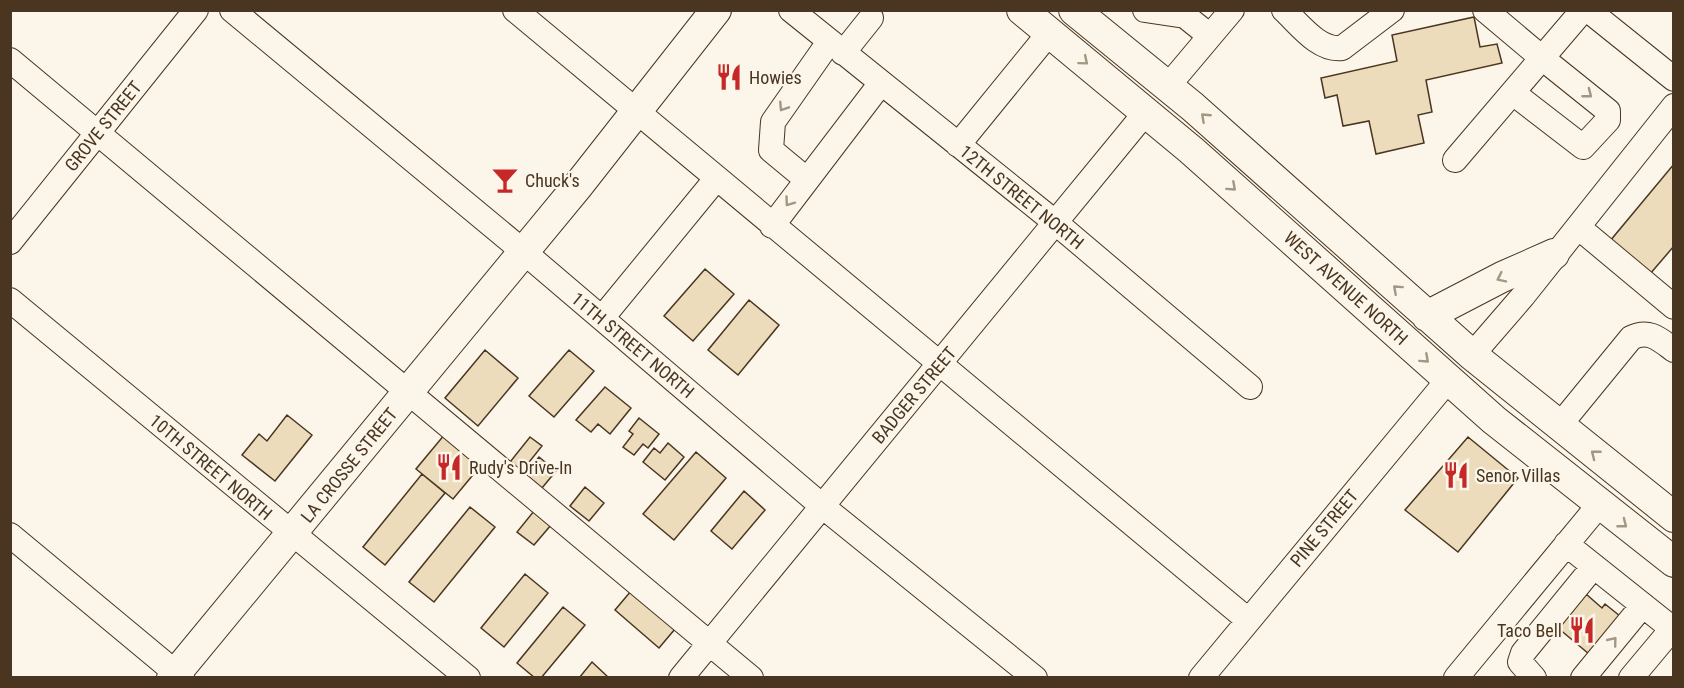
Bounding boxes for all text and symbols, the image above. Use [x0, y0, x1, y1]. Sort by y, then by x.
one-way arrow [1077, 53, 1088, 64]
restaurant icon: Howies [714, 62, 744, 92]
place label: Howies [749, 67, 802, 88]
street label: GROVE STREET [60, 77, 146, 175]
one-way arrow [1582, 86, 1593, 97]
one-way arrow [780, 100, 791, 111]
one-way arrow [1201, 113, 1211, 124]
street label: 12TH STREET NORTH [956, 141, 1088, 253]
bar icon: Chuck's [490, 165, 520, 195]
place label: Chuck's [525, 170, 580, 191]
one-way arrow [1226, 180, 1236, 191]
one-way arrow [785, 196, 796, 207]
street label: WEST AVENUE NORTH [1280, 227, 1412, 349]
one-way arrow [1496, 271, 1507, 283]
one-way arrow [1393, 285, 1404, 296]
street label: 11TH STREET NORTH [568, 288, 698, 402]
street label: BADGER STREET [868, 342, 960, 448]
one-way arrow [1418, 352, 1428, 363]
street label: LA CROSSE STREET [296, 404, 402, 526]
street label: 10TH STREET NORTH [146, 410, 276, 524]
one-way arrow [1591, 450, 1602, 461]
restaurant icon: Rudy's Drive-In [434, 452, 464, 482]
place label: Rudy's Drive-In [469, 457, 572, 478]
restaurant icon: Senor Villas [1441, 460, 1471, 490]
place label: Senor Villas [1476, 465, 1560, 486]
street label: PINE STREET [1286, 485, 1362, 571]
one-way arrow [1617, 516, 1628, 527]
restaurant icon: Taco Bell [1567, 615, 1597, 645]
place label: Taco Bell [1497, 620, 1562, 641]
one-way arrow [1605, 637, 1616, 648]

